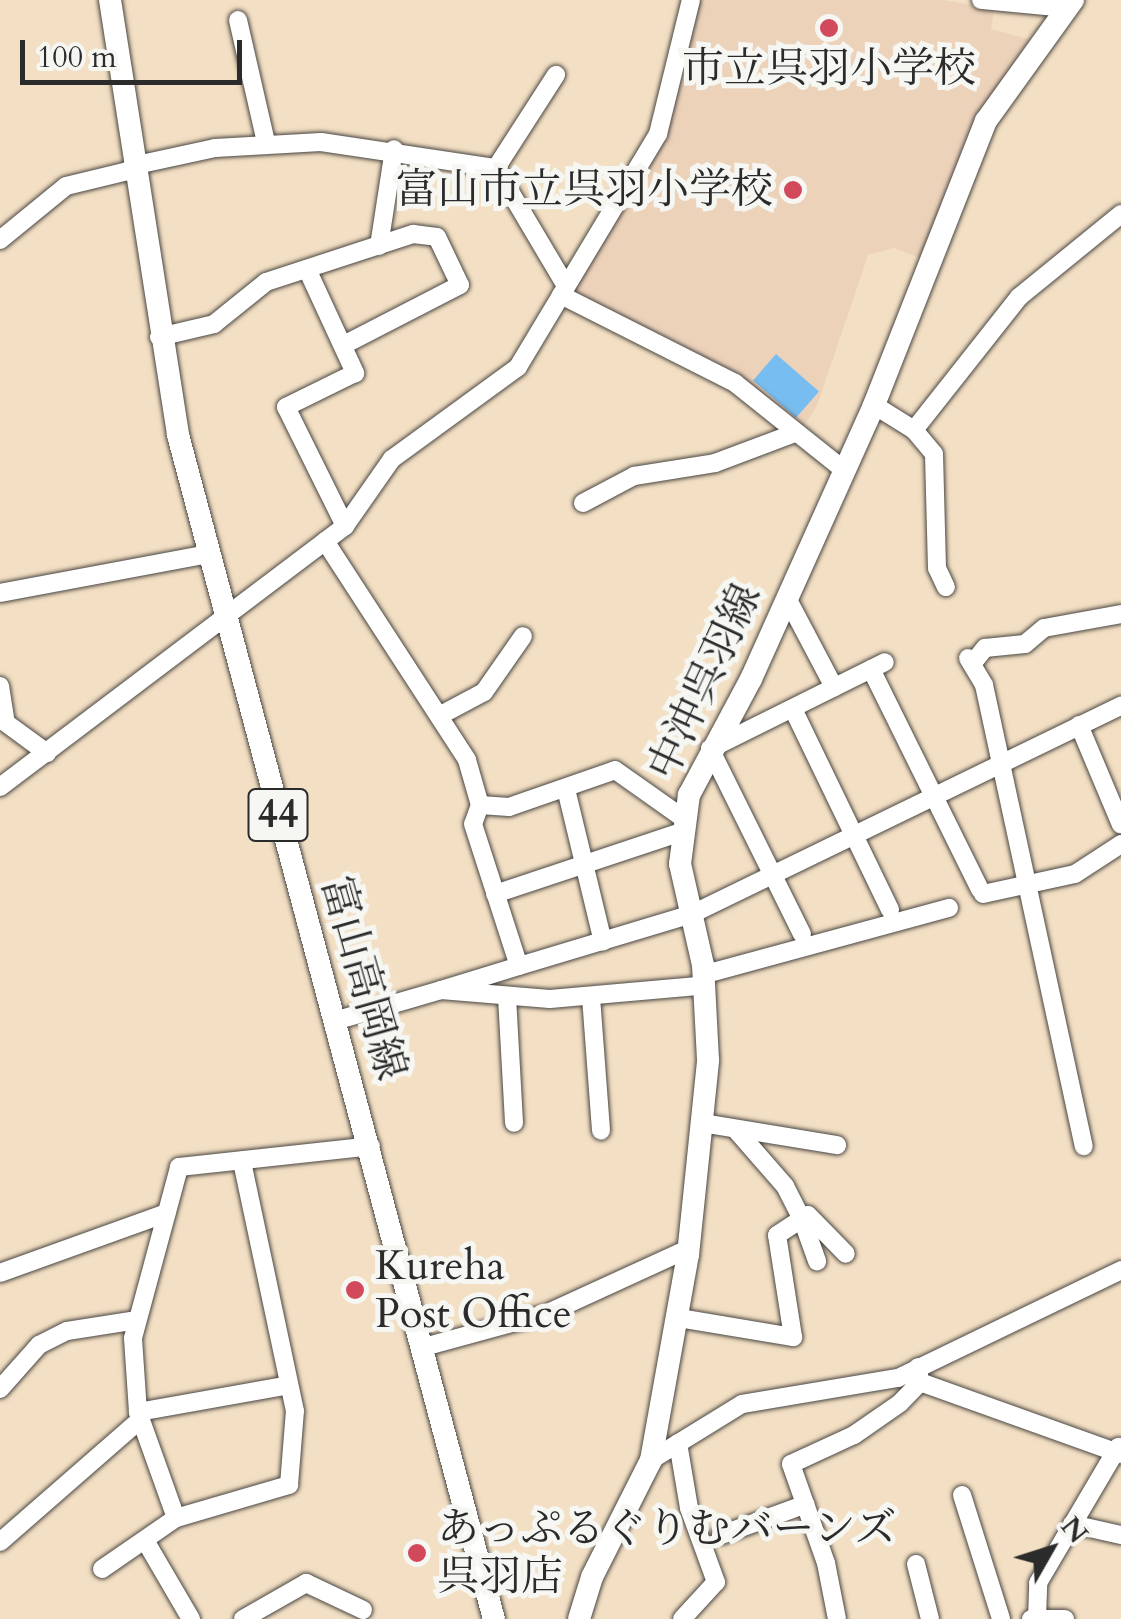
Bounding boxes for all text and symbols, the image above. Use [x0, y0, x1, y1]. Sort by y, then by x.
marker: 市立呉羽小学校 [818, 17, 840, 39]
scale bar [25, 20, 248, 82]
text: 100 m [37, 37, 117, 78]
place label: 市立呉羽小学校 [682, 44, 976, 94]
place label: 富山市立呉羽小学校 [395, 165, 773, 215]
marker: 富山市立呉羽小学校 [782, 179, 804, 201]
street label: 中沖呉羽線 [638, 576, 772, 788]
road number: 44 [246, 780, 310, 850]
street label: 富山高岡線 [310, 870, 416, 1086]
place label: Kureha Post Office [375, 1241, 572, 1340]
marker: Kureha Post Office [344, 1279, 366, 1301]
north arrow [1001, 1499, 1101, 1599]
place label: あっぷるぐりむバーンズ 呉羽店 [437, 1504, 899, 1602]
text: N [1052, 1509, 1097, 1552]
marker: あっぷるぐりむバーンズ 呉羽店 [406, 1542, 428, 1564]

